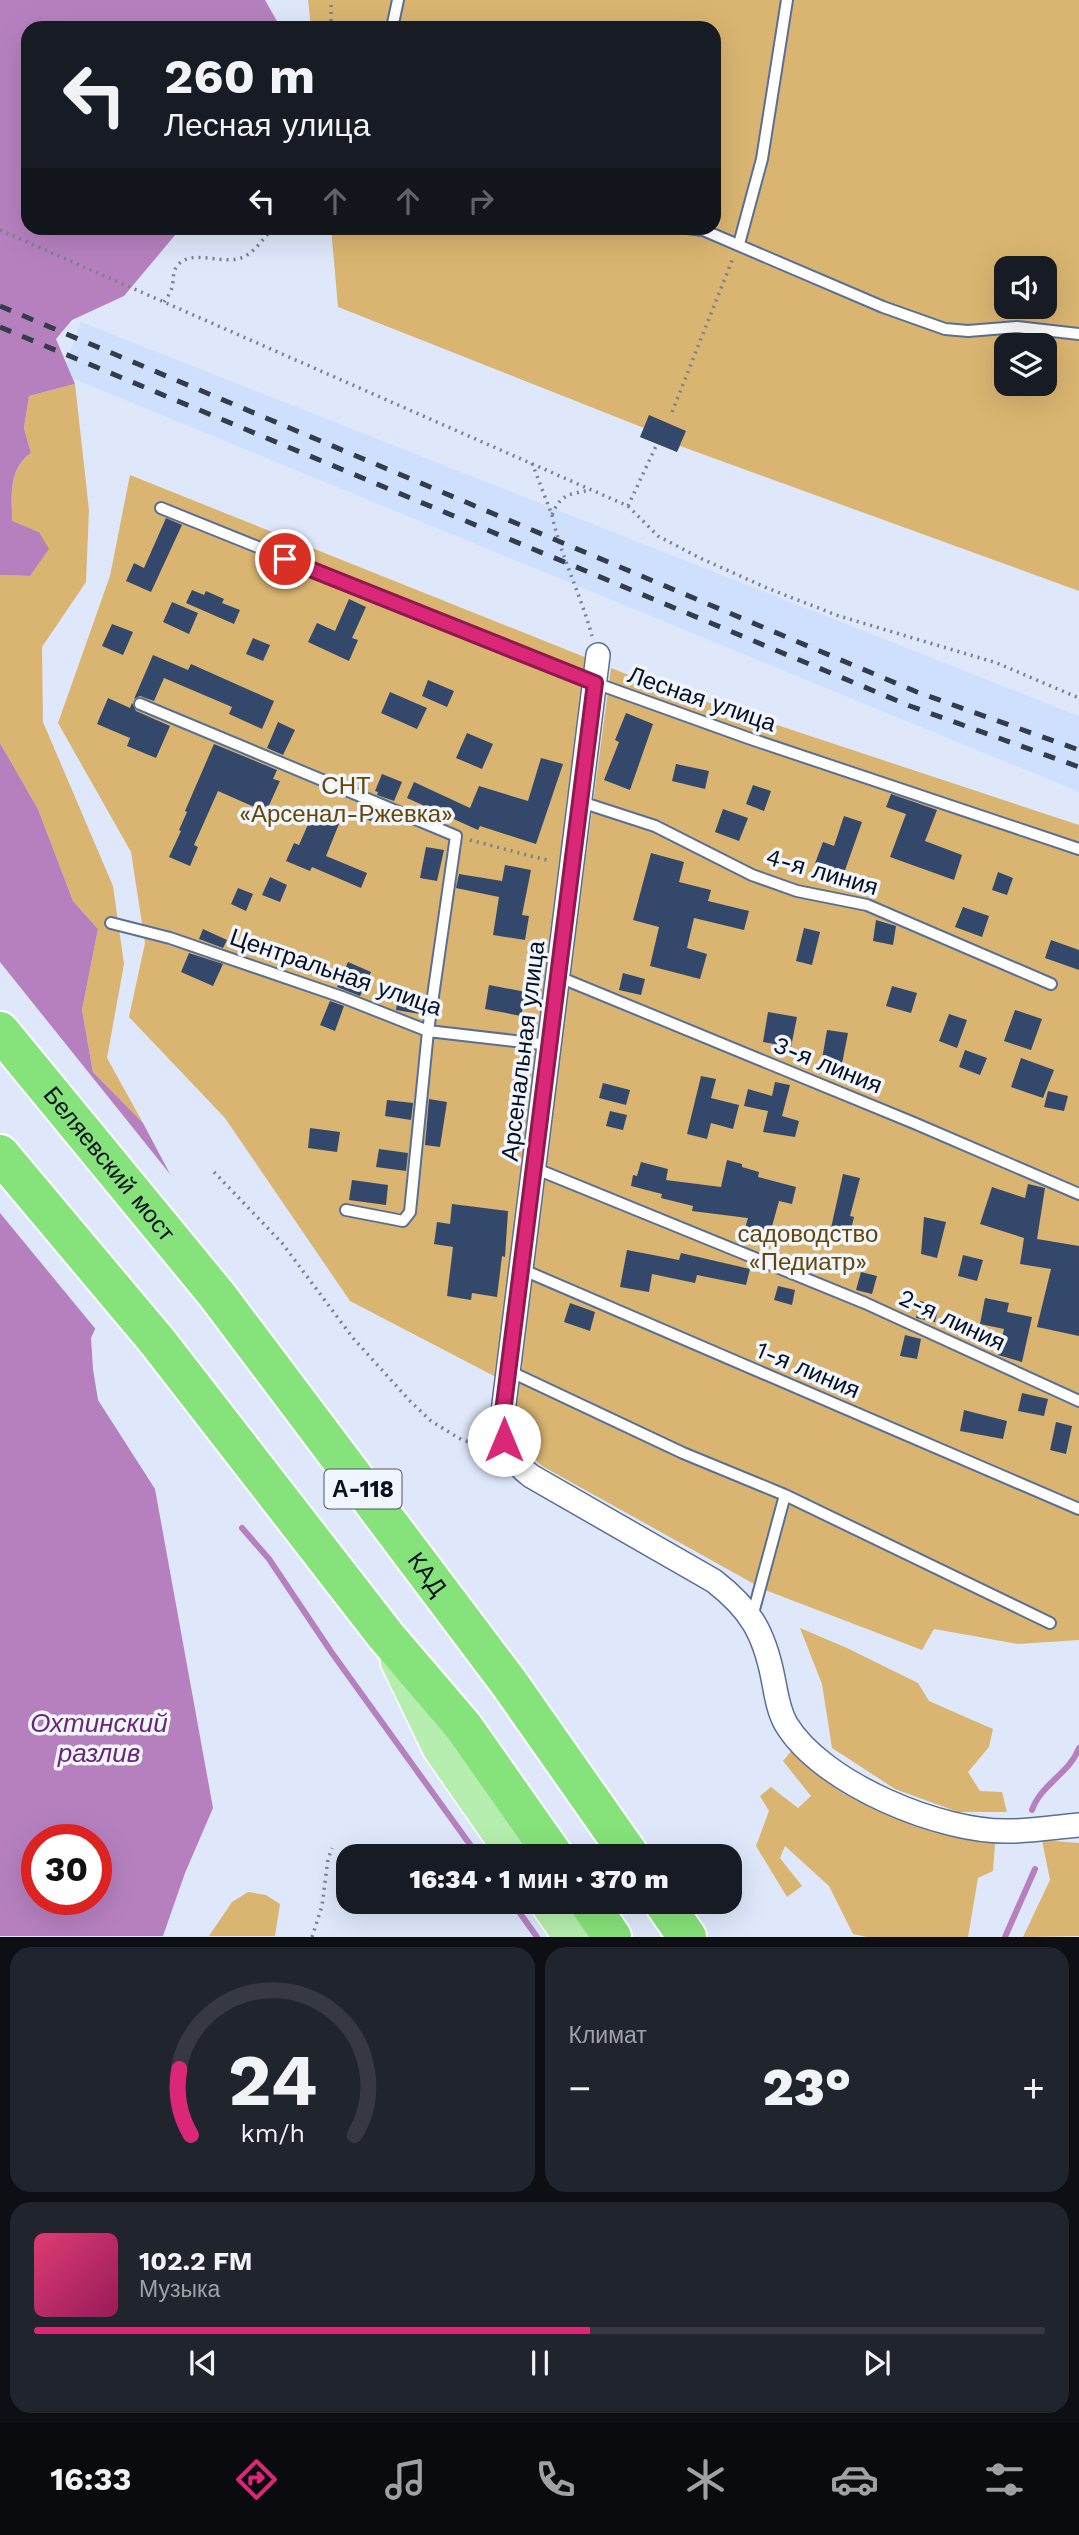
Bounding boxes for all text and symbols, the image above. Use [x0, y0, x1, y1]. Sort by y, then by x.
text: 260 m [164, 47, 315, 105]
icon: left [49, 49, 140, 140]
text: Лесная улица [164, 106, 370, 144]
icon: left [243, 182, 281, 220]
icon: ahead [316, 182, 354, 220]
icon: ahead [389, 182, 427, 220]
icon: right [462, 182, 500, 220]
map controls [994, 256, 1057, 396]
button: sound [994, 256, 1057, 319]
button: layers [994, 333, 1057, 396]
pin [255, 529, 315, 589]
icon: arrive [266, 540, 304, 578]
street label: Лесная улица [624, 661, 780, 738]
park label: СНТ «Арсенал-Ржевка» [239, 772, 453, 828]
street label: 4-я линия [763, 843, 881, 901]
street label: Центральная улица [226, 923, 446, 1022]
street label: Арсенальная улица [496, 939, 550, 1163]
street label: 3-я линия [770, 1031, 886, 1099]
street label: Беляевский мост [38, 1081, 181, 1247]
park label: садоводство «Педиатр» [738, 1220, 878, 1276]
street label: 2-я линия [894, 1283, 1010, 1357]
street label: 1-я линия [752, 1336, 864, 1404]
position arrow [467, 1403, 541, 1477]
road number: А-118 [324, 1470, 402, 1508]
street label: КАД [402, 1547, 452, 1601]
water label: Охтинский разлив [30, 1708, 168, 1768]
speed limit sign: 30 [21, 1824, 112, 1915]
text: 16:34 · 1 мин · 370 m [409, 1864, 669, 1894]
text: Климат [569, 2022, 647, 2049]
text: 24 [227, 2038, 317, 2124]
text: 23° [762, 2057, 851, 2118]
text: − [569, 2066, 591, 2110]
text: + [1022, 2066, 1045, 2110]
text: km/h [240, 2119, 304, 2148]
text: 102.2 FM [139, 2246, 253, 2276]
text: Музыка [139, 2276, 220, 2303]
icon: previous [184, 2344, 222, 2382]
icon: pause [521, 2344, 559, 2382]
icon: next [858, 2344, 896, 2382]
icon: directions [232, 2455, 281, 2504]
icon: music [381, 2455, 430, 2504]
icon: phone [531, 2455, 580, 2504]
icon: climate [681, 2455, 730, 2504]
icon: car [830, 2455, 879, 2504]
icon: filters [980, 2455, 1029, 2504]
text: 16:33 [50, 2460, 131, 2498]

